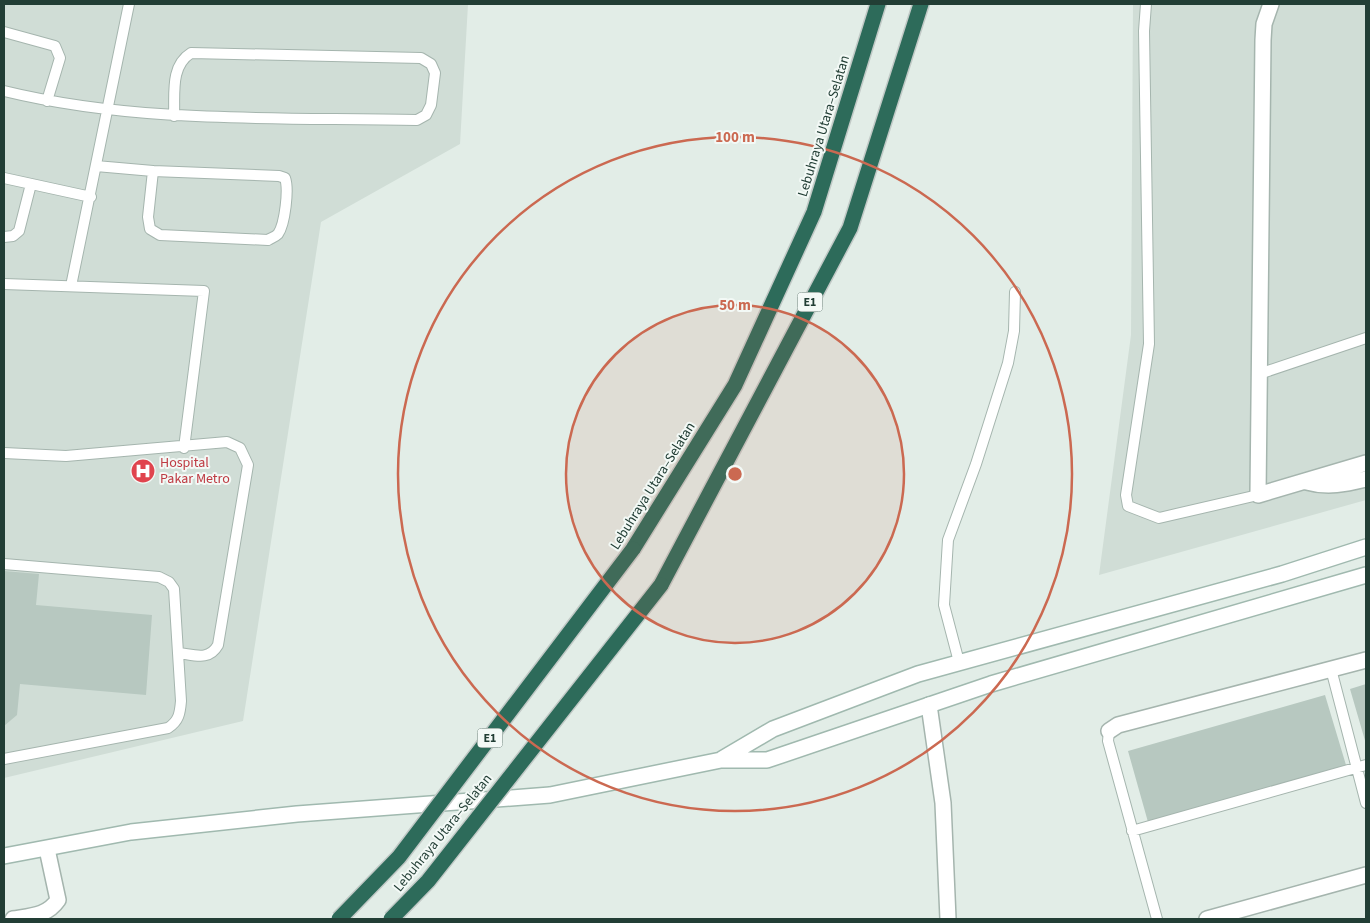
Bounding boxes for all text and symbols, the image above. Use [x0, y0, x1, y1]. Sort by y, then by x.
street label: Lebuhraya Utara–Selatan [793, 53, 855, 199]
text: 100 m [715, 127, 755, 148]
road number: E1 [798, 292, 822, 312]
text: 50 m [719, 295, 751, 316]
street label: Lebuhraya Utara–Selatan [606, 418, 700, 554]
place label: Hospital Pakar Metro [160, 453, 230, 489]
hospital icon: Hospital Pakar Metro [130, 458, 156, 484]
centre of rings [726, 465, 744, 483]
road number: E1 [478, 728, 502, 748]
street label: Lebuhraya Utara–Selatan [389, 770, 497, 896]

